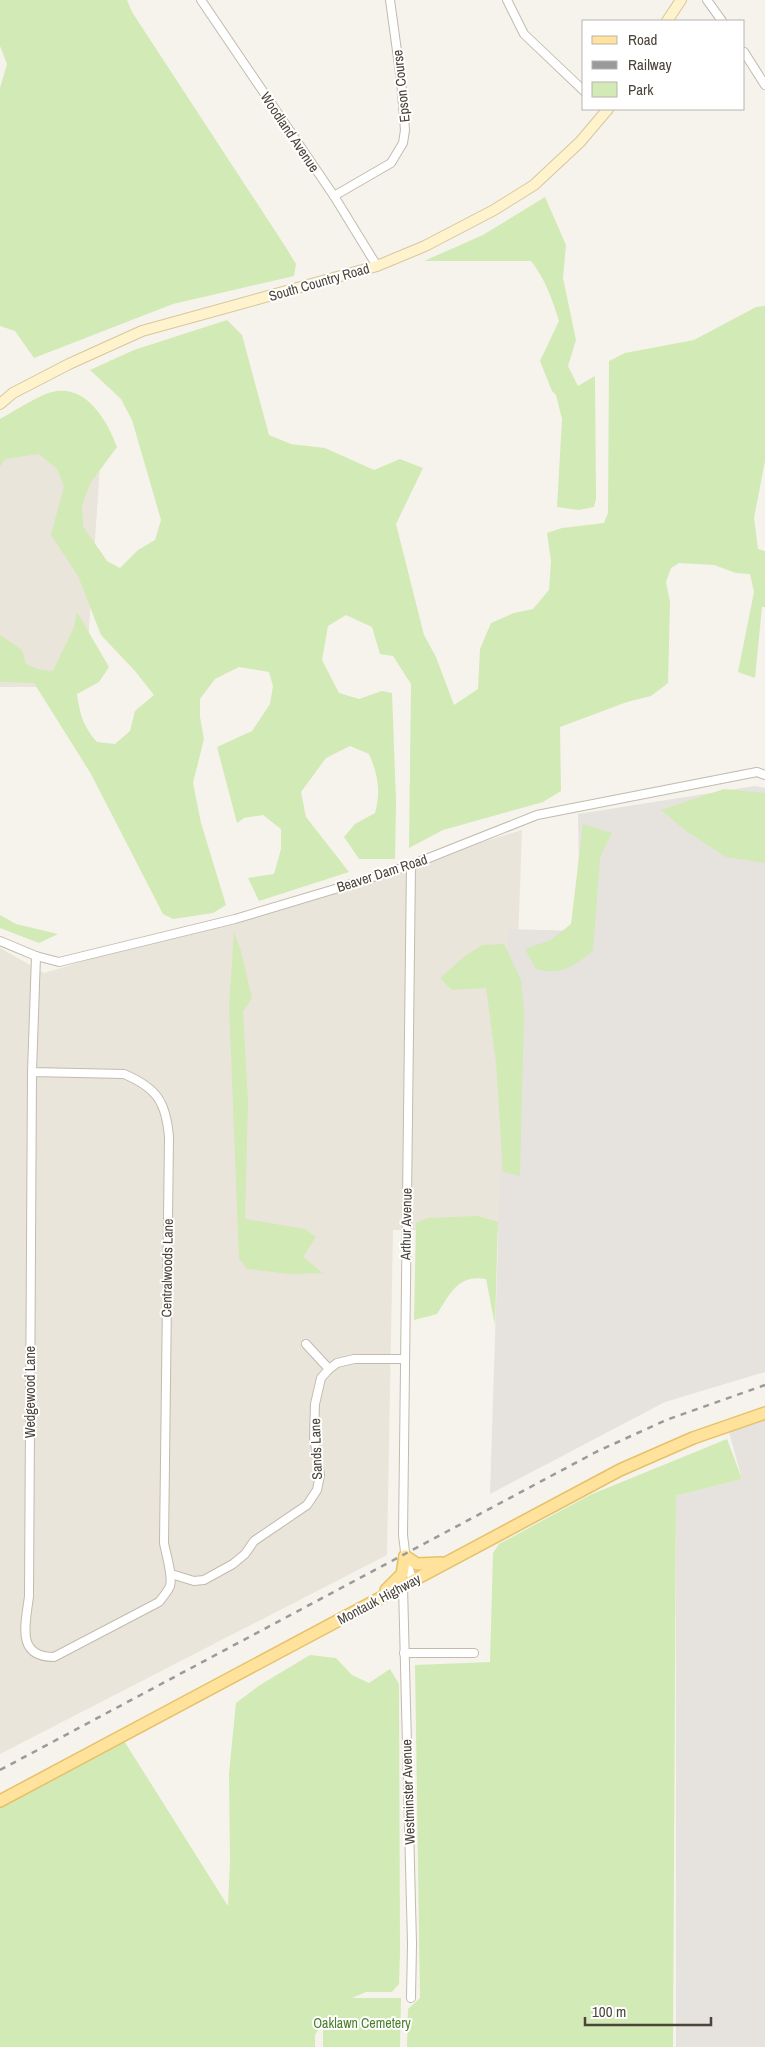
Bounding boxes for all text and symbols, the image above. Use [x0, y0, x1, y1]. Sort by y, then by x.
legend [582, 20, 745, 110]
text: Road [628, 29, 657, 50]
street label: Epson Course [388, 49, 414, 123]
text: Railway [628, 54, 673, 75]
text: Park [628, 79, 654, 100]
street label: Woodland Avenue [257, 89, 323, 175]
street label: South Country Road [267, 259, 371, 305]
street label: Beaver Dam Road [334, 850, 430, 896]
street label: Arthur Avenue [396, 1188, 416, 1261]
street label: Centralwoods Lane [157, 1218, 177, 1318]
street label: Wedgewood Lane [21, 1346, 39, 1438]
street label: Sands Lane [306, 1418, 326, 1480]
street label: Montauk Highway [334, 1569, 424, 1629]
street label: Westminster Avenue [397, 1739, 419, 1845]
scale bar [585, 1994, 711, 2026]
text: 100 m [592, 2001, 626, 2022]
park label: Oaklawn Cemetery [313, 2014, 411, 2032]

